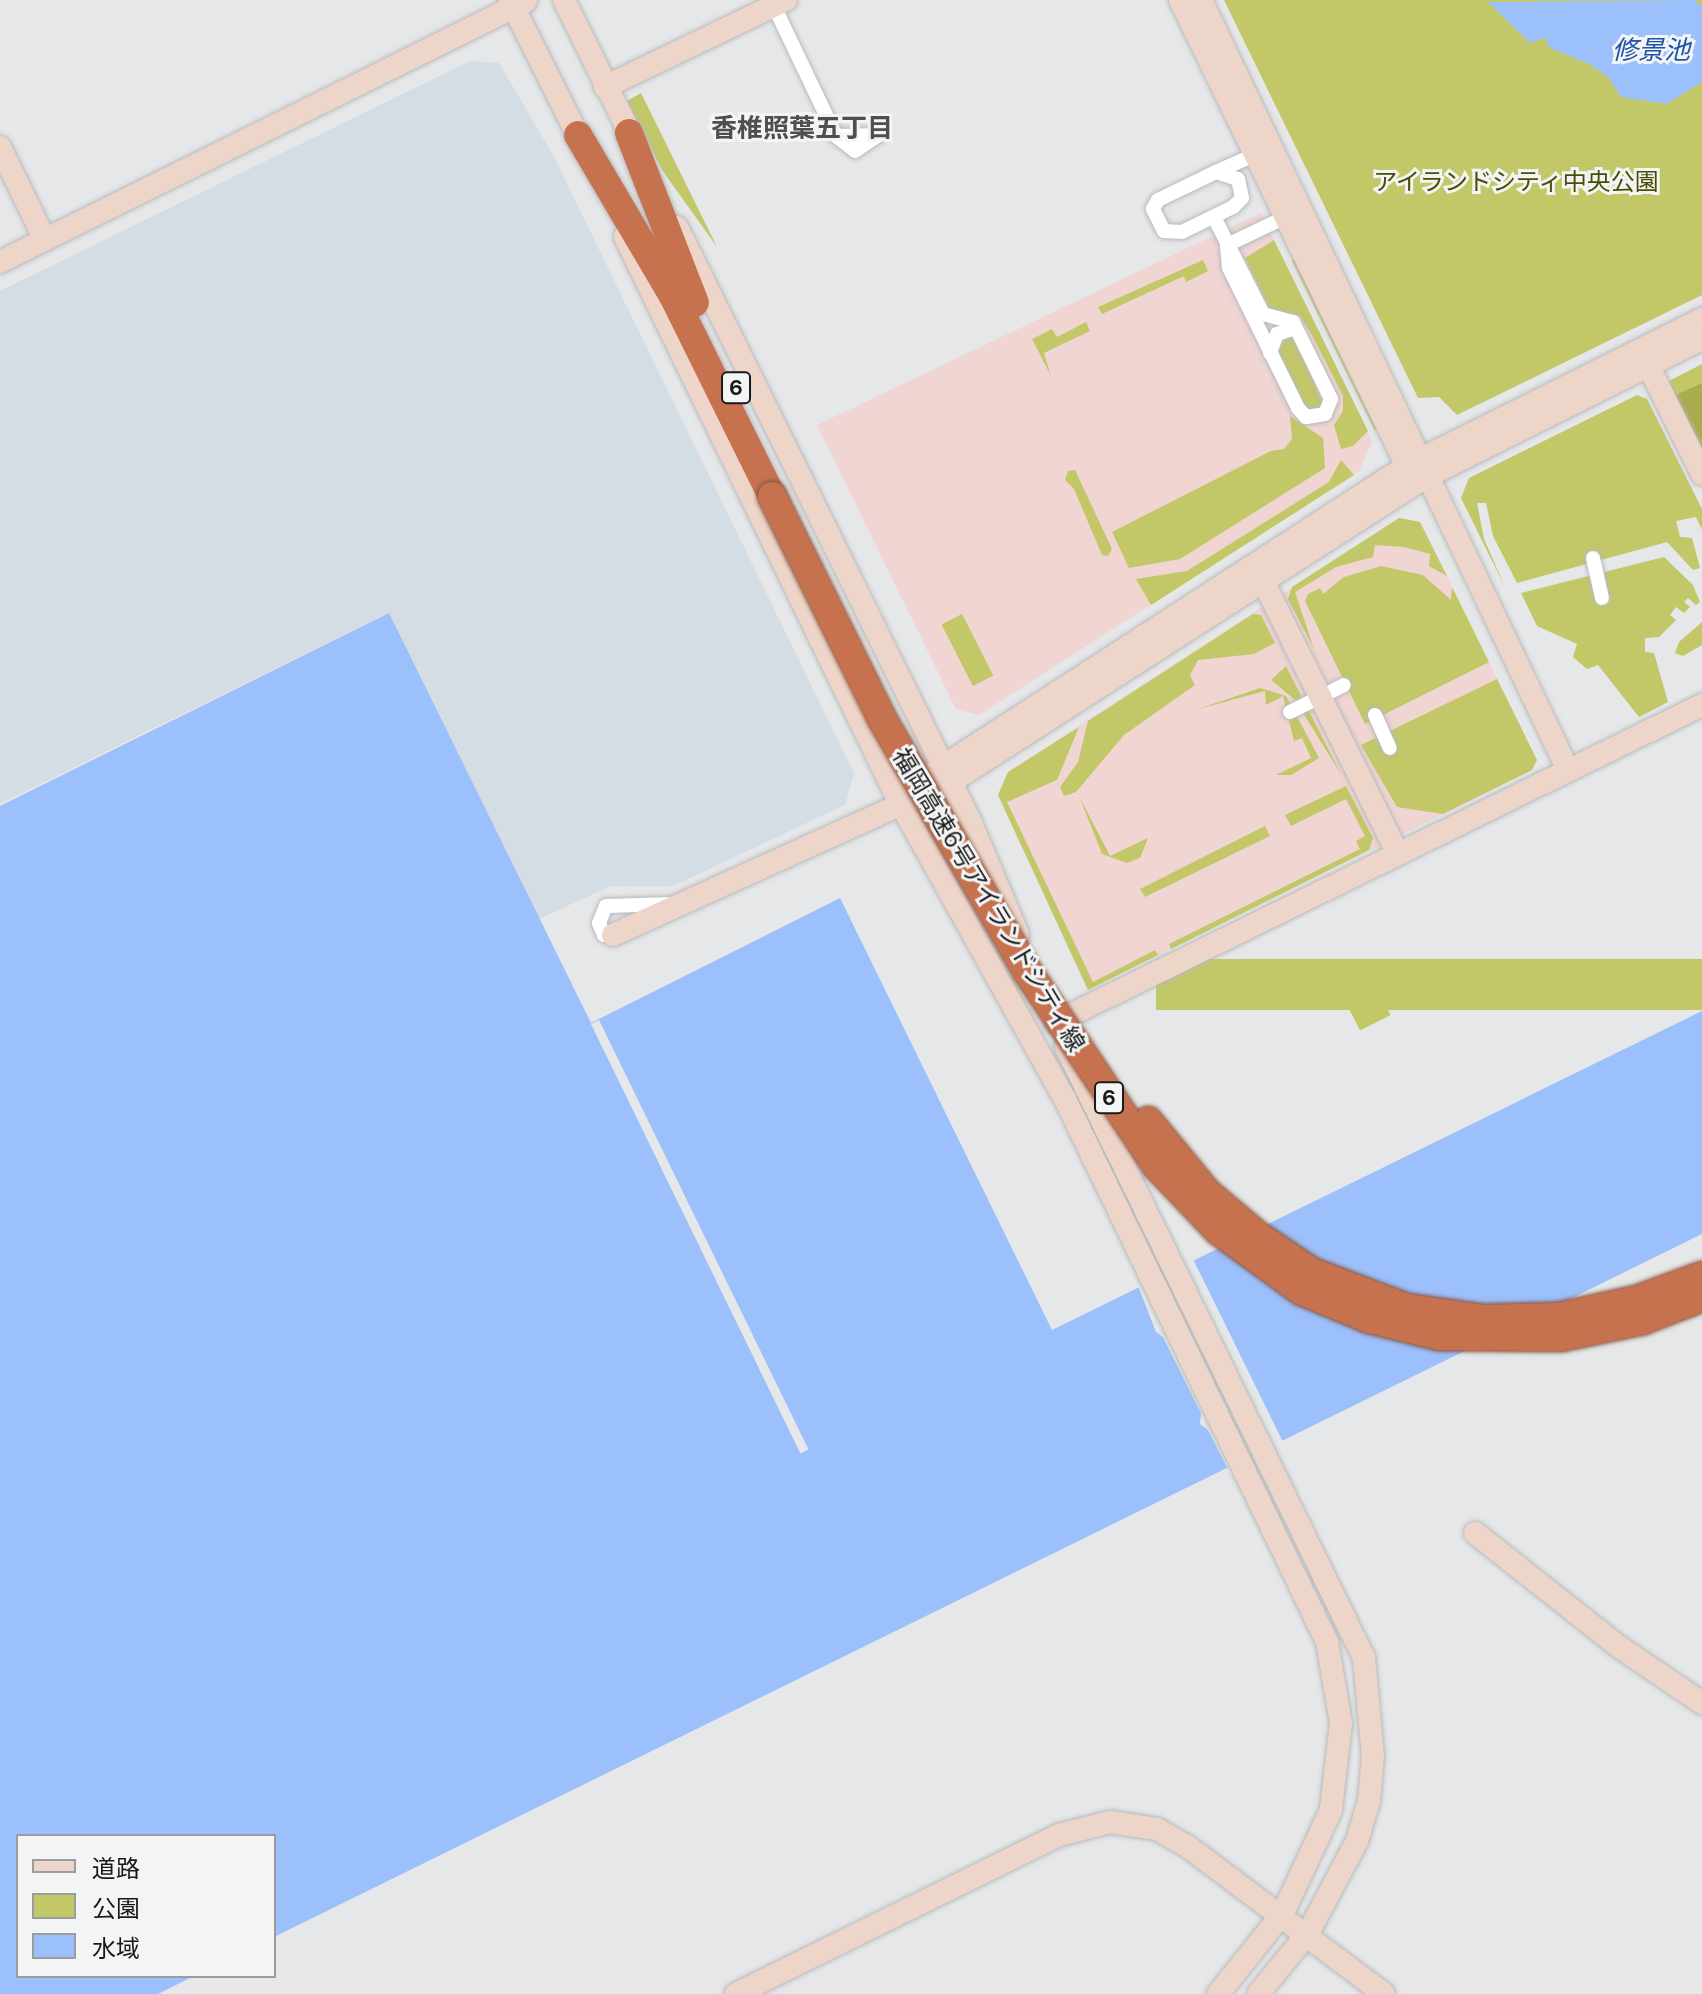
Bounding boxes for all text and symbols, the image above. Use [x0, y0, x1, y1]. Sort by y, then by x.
water label: 修景池 [1612, 35, 1690, 67]
district label: 香椎照葉五丁目 [711, 113, 893, 145]
park label: アイランドシティ中央公園 [1372, 168, 1660, 196]
road number: 6 [720, 370, 752, 406]
street label: 福岡高速6号アイランドシティ線 [886, 742, 1092, 1058]
road number: 6 [1093, 1080, 1125, 1116]
legend [16, 1834, 276, 1978]
text: 道路 [92, 1853, 140, 1884]
text: 公園 [92, 1893, 140, 1924]
text: 水域 [92, 1933, 140, 1964]

